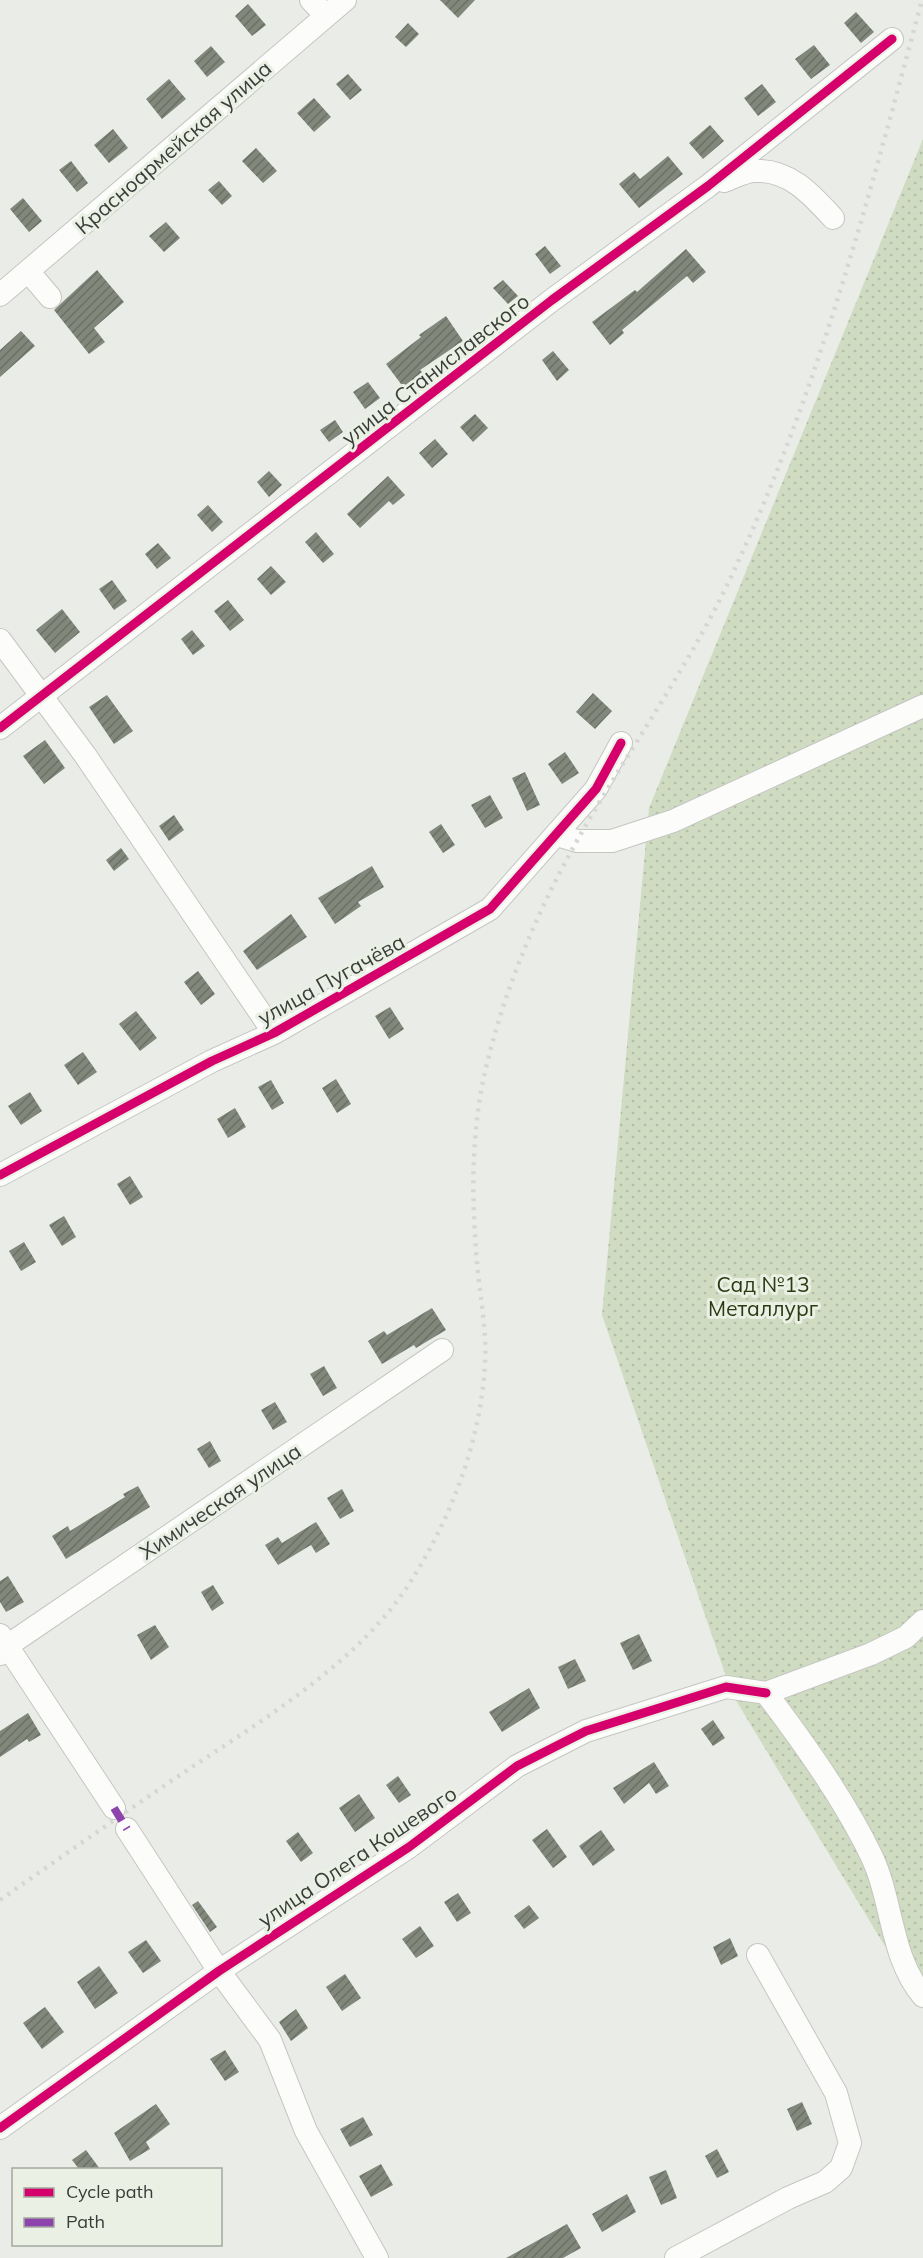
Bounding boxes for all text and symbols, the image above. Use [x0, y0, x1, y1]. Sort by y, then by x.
street label: Красноармейская улица [70, 55, 276, 239]
street label: улица Станиславского [336, 287, 534, 451]
street label: улица Пугачёва [253, 928, 409, 1030]
park label: Сад №13 Металлург [708, 1271, 819, 1321]
street label: Химическая улица [134, 1437, 306, 1565]
street label: улица Олега Кошевого [253, 1780, 461, 1932]
legend [12, 2168, 222, 2246]
text: Cycle path [66, 2180, 153, 2203]
text: Path [66, 2210, 105, 2233]

